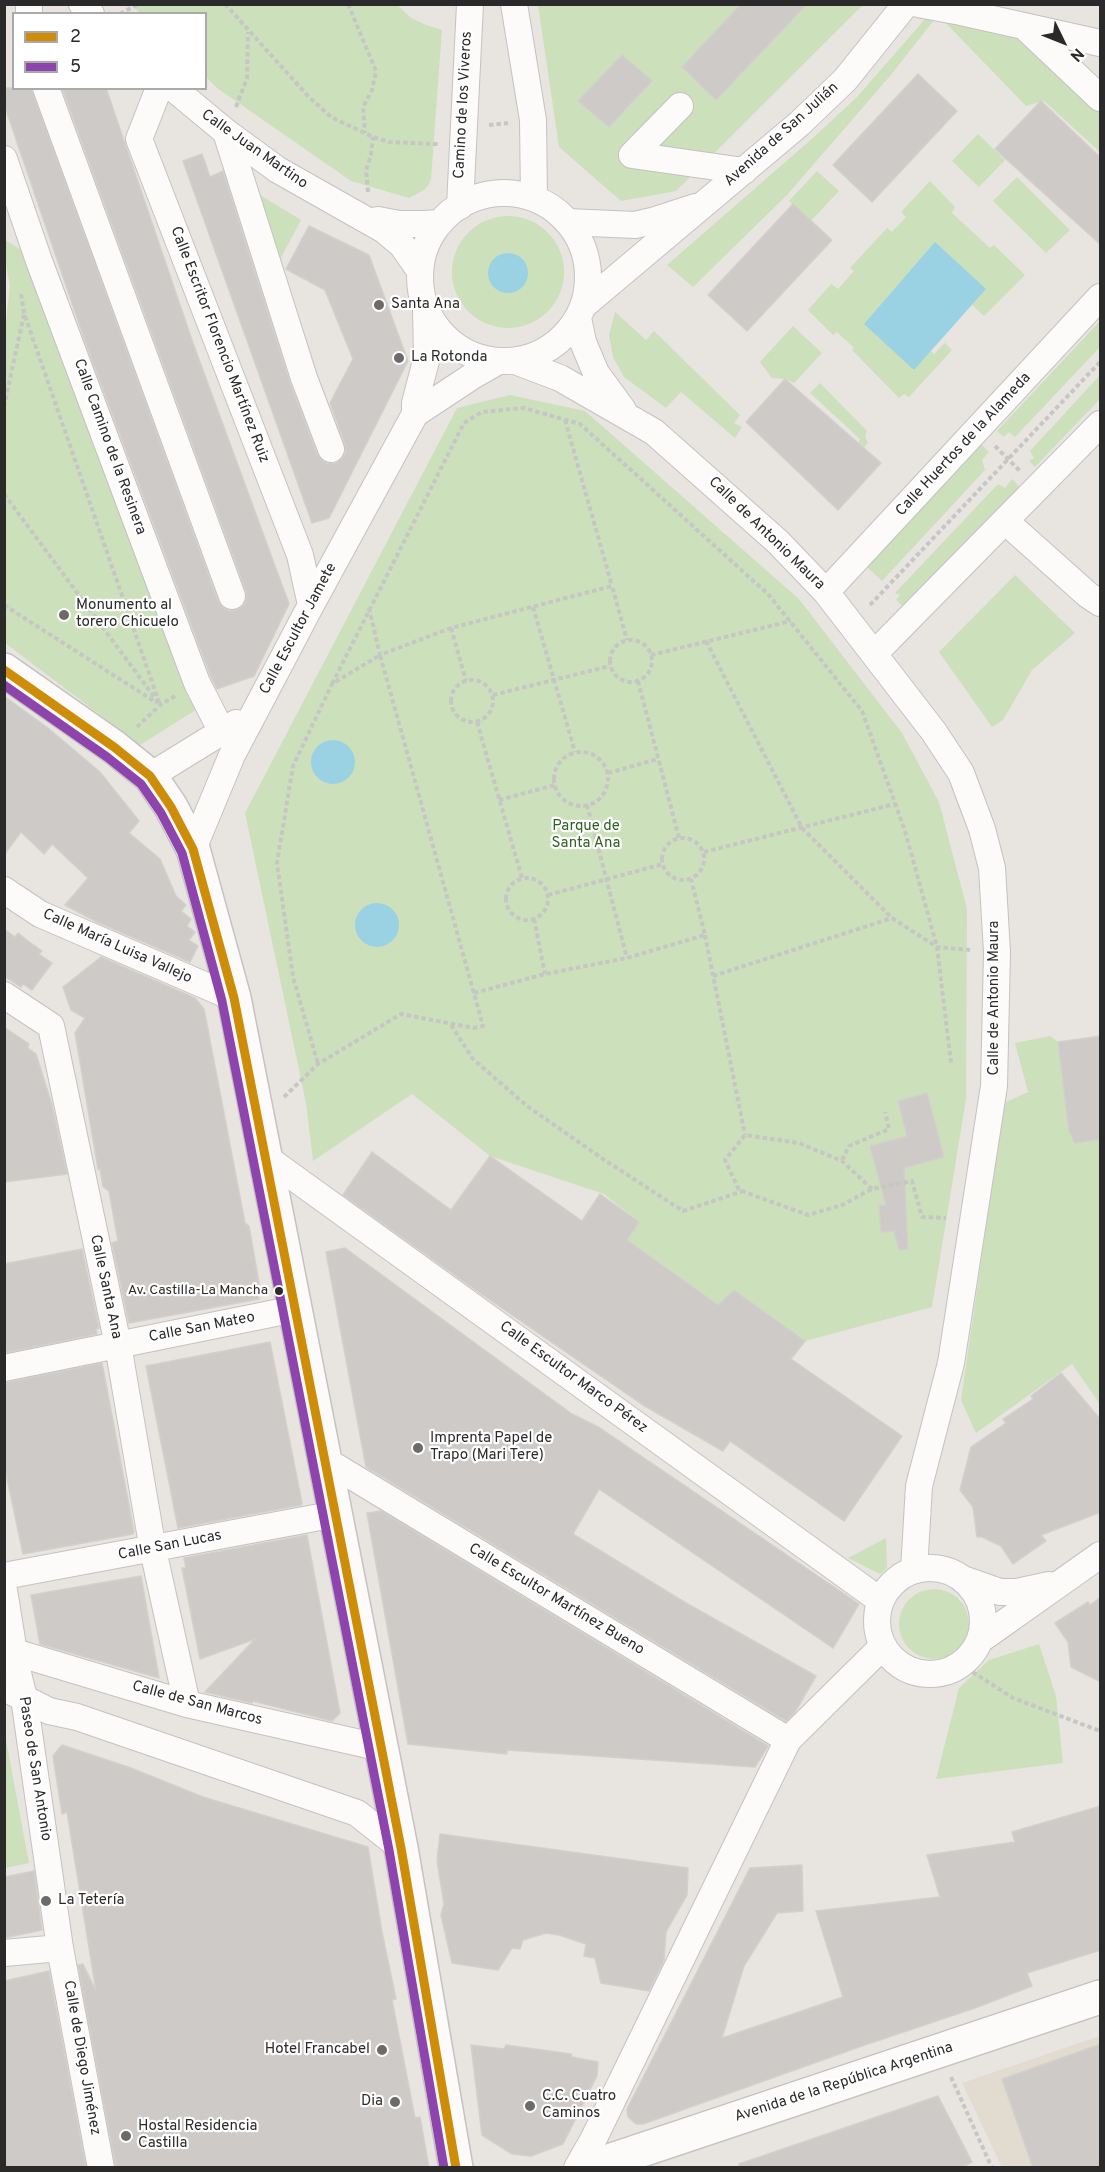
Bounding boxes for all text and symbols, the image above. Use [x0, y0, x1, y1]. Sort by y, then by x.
legend [12, 12, 207, 90]
north arrow [1033, 12, 1093, 72]
text: 2 [70, 26, 81, 49]
street label: Camino de los Viveros [451, 31, 477, 179]
text: N [1065, 43, 1087, 65]
text: 5 [70, 56, 81, 79]
street label: Avenida de San Julián [721, 79, 843, 191]
street label: Calle Juan Martino [197, 107, 311, 193]
street label: Calle Escritor Florencio Martínez Ruiz [166, 224, 272, 466]
place label: Santa Ana [391, 296, 460, 314]
marker: Santa Ana [372, 298, 386, 312]
place label: La Rotonda [411, 349, 487, 367]
marker: La Rotonda [392, 351, 406, 365]
street label: Calle Camino de la Resinera [69, 357, 149, 537]
street label: Calle Huertos de la Alameda [893, 370, 1035, 520]
street label: Calle de Antonio Maura [704, 474, 828, 594]
street label: Calle Escultor Jamete [257, 560, 341, 698]
place label: Monumento al torero Chicuelo [76, 597, 179, 632]
marker: Monumento al torero Chicuelo [57, 608, 71, 622]
park label: Parque de Santa Ana [552, 818, 620, 853]
street label: Calle María Luisa Vallejo [40, 906, 194, 988]
street label: Calle de Antonio Maura [986, 921, 1004, 1075]
street label: Calle Santa Ana [85, 1233, 125, 1341]
place label: Av. Castilla-La Mancha [128, 1283, 268, 1299]
marker: Av. Castilla-La Mancha [273, 1285, 285, 1297]
street label: Calle San Mateo [147, 1309, 257, 1347]
street label: Calle Escultor Marco Pérez [495, 1318, 651, 1438]
place label: Imprenta Papel de Trapo (Mari Tere) [430, 1430, 552, 1465]
marker: Imprenta Papel de Trapo (Mari Tere) [411, 1441, 425, 1455]
street label: Calle San Lucas [117, 1527, 223, 1565]
street label: Calle Escultor Martínez Bueno [465, 1540, 647, 1660]
street label: Calle de San Marcos [130, 1678, 264, 1730]
street label: Paseo de San Antonio [14, 1695, 54, 1843]
place label: La Tetería [58, 1892, 124, 1910]
marker: La Tetería [39, 1894, 53, 1908]
street label: Calle de Diego Jiménez [59, 1979, 103, 2137]
street label: Avenida de la República Argentina [733, 2039, 955, 2127]
place label: Hotel Francabel [265, 2041, 370, 2059]
marker: Hotel Francabel [375, 2043, 389, 2057]
place label: C.C. Cuatro Caminos [542, 2088, 616, 2123]
place label: Dia [361, 2093, 383, 2111]
marker: Dia [388, 2095, 402, 2109]
marker: C.C. Cuatro Caminos [523, 2099, 537, 2113]
place label: Hostal Residencia Castilla [138, 2118, 257, 2153]
marker: Hostal Residencia Castilla [119, 2129, 133, 2143]

